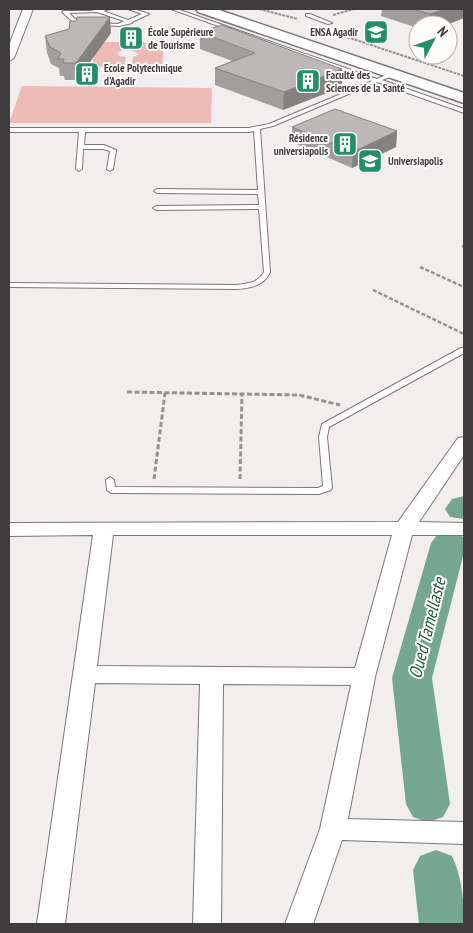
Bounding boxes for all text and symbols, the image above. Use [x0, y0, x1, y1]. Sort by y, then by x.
north arrow [408, 15, 458, 65]
school or university icon: ENSA Agadir [363, 19, 389, 45]
text: N [434, 23, 452, 40]
building icon: École Supérieure de Tourisme [118, 25, 144, 51]
place label: École Supérieure de Tourisme [148, 25, 214, 52]
place label: ENSA Agadir [310, 25, 359, 39]
building icon: Ecole Polytechnique d'Agadir [74, 61, 100, 87]
place label: Ecole Polytechnique d'Agadir [104, 61, 183, 88]
building icon: Faculté des Sciences de la Santé [295, 68, 321, 94]
place label: Faculté des Sciences de la Santé [326, 68, 405, 95]
place label: Résidence universiapolis [274, 131, 328, 158]
building icon: Résidence universiapolis [332, 131, 358, 157]
school or university icon: Universiapolis [357, 148, 383, 174]
place label: Universiapolis [388, 154, 443, 168]
water label: Oued Tamellaste [403, 574, 451, 681]

